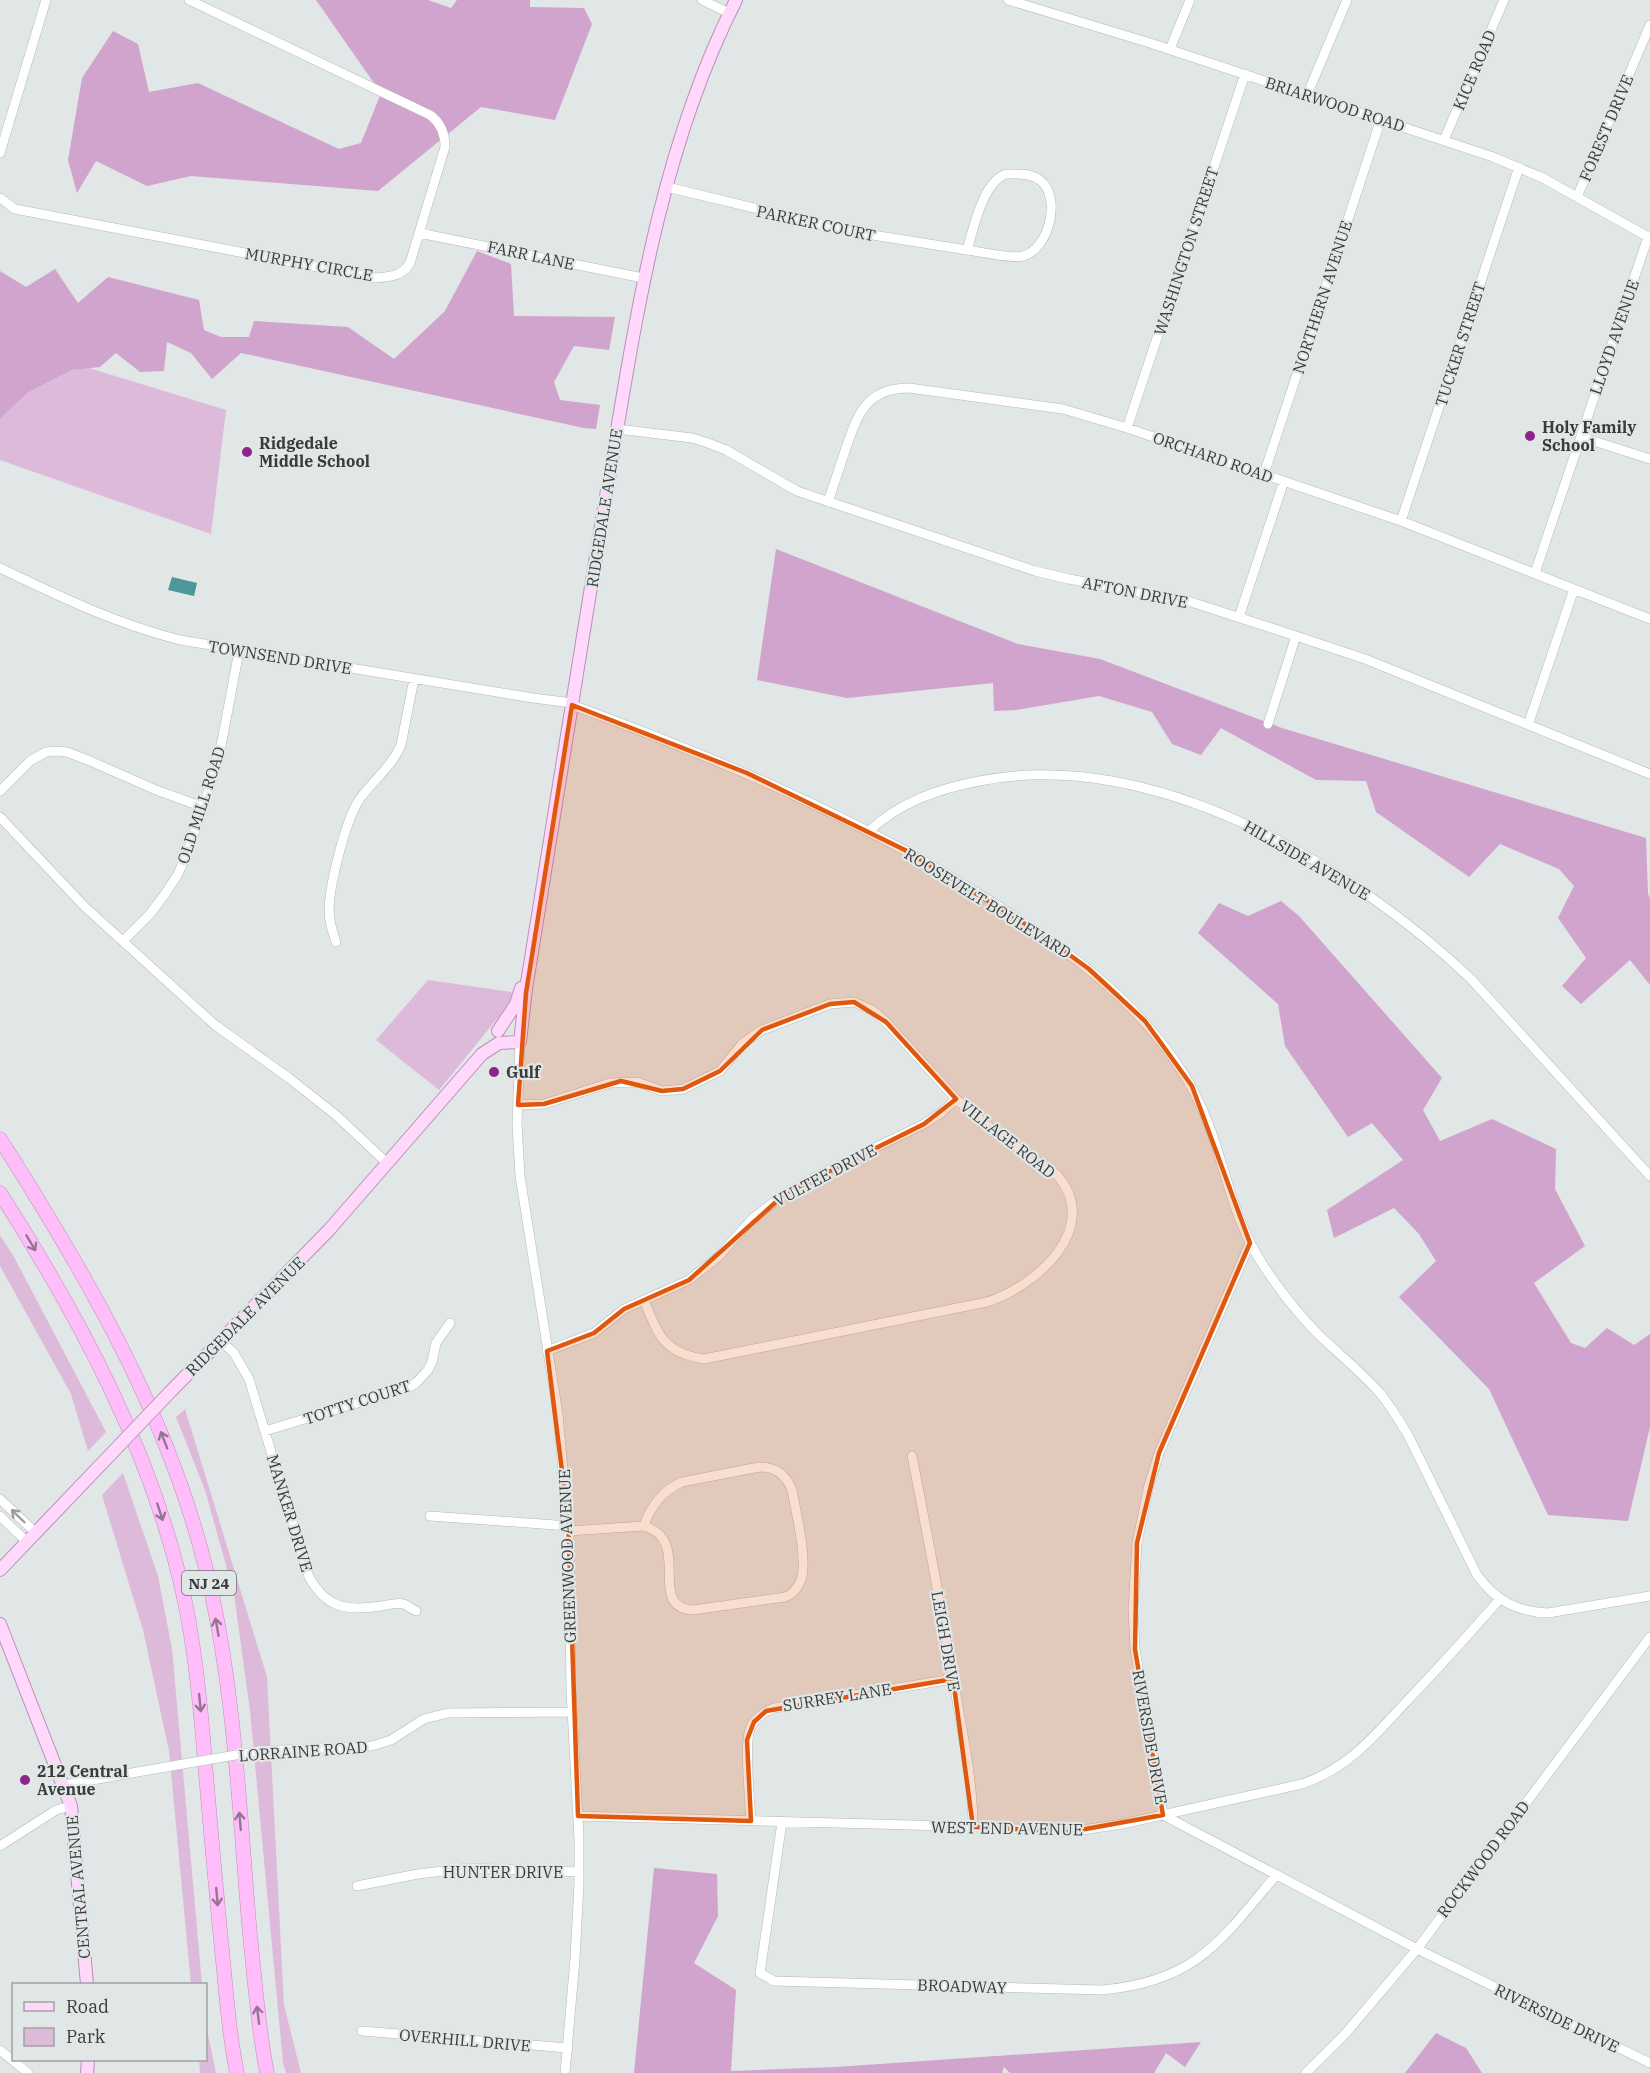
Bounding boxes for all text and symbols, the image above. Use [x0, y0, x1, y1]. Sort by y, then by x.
street label: KICE ROAD [1448, 27, 1500, 113]
street label: BRIARWOOD ROAD [1263, 72, 1407, 136]
street label: FOREST DRIVE [1575, 72, 1637, 184]
street label: WASHINGTON STREET [1149, 164, 1223, 338]
street label: PARKER COURT [755, 201, 877, 245]
street label: NORTHERN AVENUE [1288, 218, 1356, 376]
street label: FARR LANE [486, 236, 576, 274]
street label: MURPHY CIRCLE [243, 243, 375, 285]
street label: LLOYD AVENUE [1585, 277, 1643, 397]
street label: TUCKER STREET [1430, 279, 1490, 409]
place label: Holy Family School [1542, 417, 1637, 455]
street label: RIDGEDALE AVENUE [582, 427, 626, 589]
street label: ORCHARD ROAD [1150, 427, 1276, 487]
marker: Holy Family School [1523, 429, 1537, 443]
place label: Ridgedale Middle School [259, 433, 370, 471]
marker: Ridgedale Middle School [240, 445, 254, 459]
street label: AFTON DRIVE [1080, 572, 1190, 612]
street label: TOWNSEND DRIVE [207, 636, 353, 678]
street label: OLD MILL ROAD [173, 744, 229, 866]
street label: HILLSIDE AVENUE [1240, 816, 1374, 904]
street label: ROOSEVELT BOULEVARD [901, 843, 1075, 963]
place label: Gulf [506, 1062, 542, 1082]
marker: Gulf [487, 1065, 501, 1079]
street label: VILLAGE ROAD [956, 1096, 1060, 1182]
street label: VULTEE DRIVE [770, 1139, 880, 1211]
one-way arrow [25, 1234, 37, 1251]
street label: RIDGEDALE AVENUE [181, 1252, 309, 1380]
street label: TOTTY COURT [301, 1375, 413, 1429]
one-way arrow [157, 1432, 168, 1450]
street label: MANKER DRIVE [263, 1452, 317, 1574]
street label: GREENWOOD AVENUE [554, 1469, 580, 1643]
one-way arrow [156, 1502, 167, 1521]
one-way arrow [11, 1509, 26, 1523]
road number: NJ 24 [182, 1571, 236, 1595]
street label: LEIGH DRIVE [927, 1589, 965, 1693]
one-way arrow [212, 1618, 223, 1638]
street label: RIVERSIDE DRIVE [1128, 1668, 1172, 1806]
street label: SURREY LANE [781, 1679, 893, 1715]
one-way arrow [194, 1693, 205, 1712]
street label: LORRAINE ROAD [238, 1737, 368, 1765]
place label: 212 Central Avenue [37, 1761, 128, 1799]
marker: 212 Central Avenue [18, 1773, 32, 1787]
street label: ROCKWOOD ROAD [1433, 1797, 1533, 1921]
one-way arrow [234, 1812, 245, 1831]
street label: CENTRAL AVENUE [62, 1814, 94, 1960]
street label: WEST END AVENUE [931, 1817, 1083, 1839]
street label: HUNTER DRIVE [443, 1862, 563, 1882]
one-way arrow [212, 1887, 223, 1907]
street label: BROADWAY [917, 1974, 1007, 1998]
street label: RIVERSIDE DRIVE [1491, 1979, 1623, 2057]
legend [12, 1983, 207, 2061]
text: Road [66, 1995, 109, 2018]
one-way arrow [253, 2006, 264, 2026]
street label: OVERHILL DRIVE [398, 2024, 532, 2056]
text: Park [66, 2025, 106, 2048]

